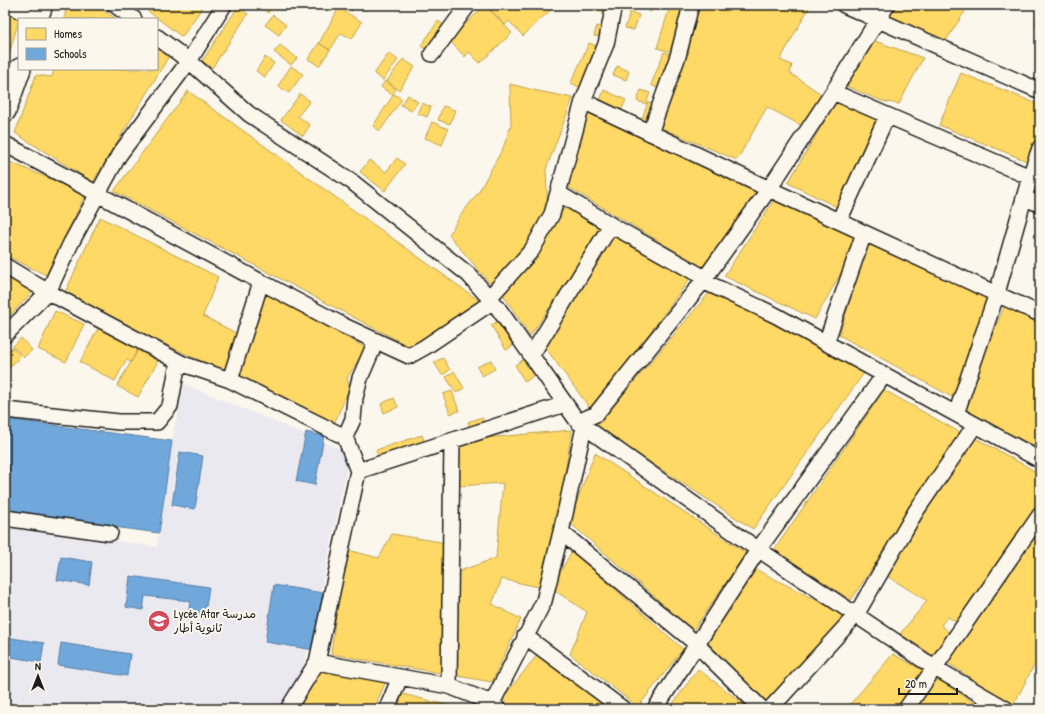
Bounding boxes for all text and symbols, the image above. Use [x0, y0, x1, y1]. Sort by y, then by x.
legend [18, 18, 158, 70]
text: Homes [54, 25, 82, 42]
text: Schools [54, 45, 87, 62]
place label: Lycée Atar مدرسة ثانوية أطار [173, 605, 256, 636]
school or university icon: Lycée Atar مدرسة ثانوية أطار [146, 608, 172, 634]
north arrow [18, 656, 58, 696]
text: N [35, 659, 41, 673]
scale bar [899, 670, 957, 696]
text: 20 m [905, 675, 927, 692]

